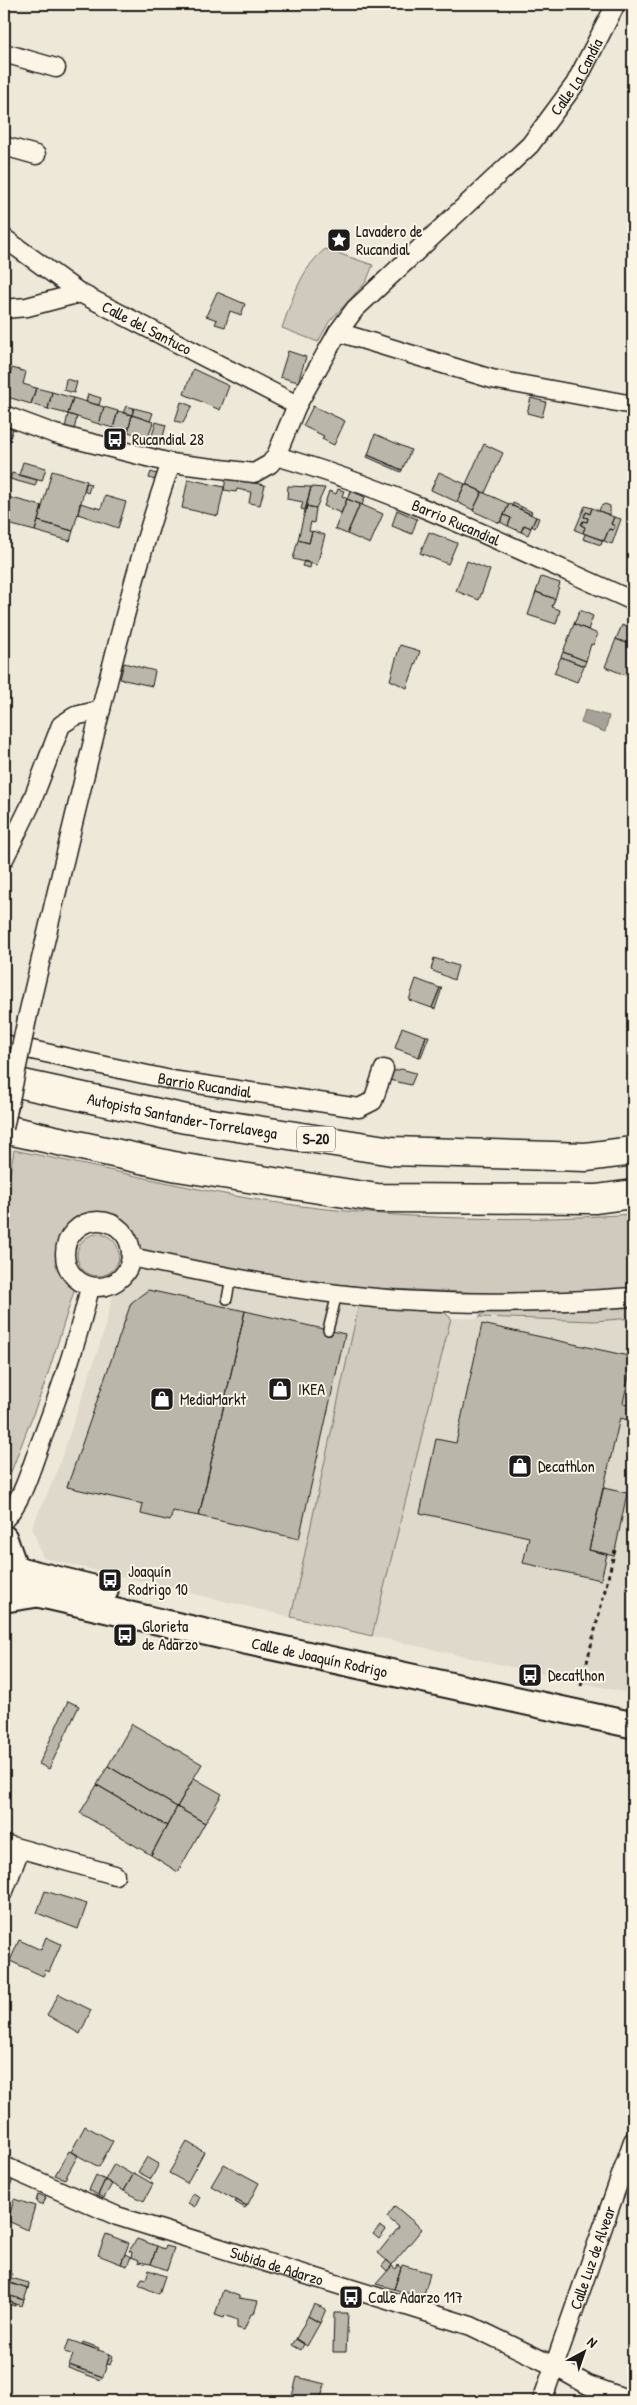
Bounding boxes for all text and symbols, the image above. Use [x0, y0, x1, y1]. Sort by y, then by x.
street label: Calle La Candía [545, 34, 608, 120]
place label: Lavadero de Rucandial [356, 220, 423, 260]
place icon: Lavadero de Rucandial [326, 227, 352, 253]
street label: Calle del Santuco [98, 295, 196, 360]
bus stop icon: Rucandial 28 [102, 426, 128, 452]
place label: Rucandial 28 [132, 428, 204, 450]
street label: Barrio Rucandial [409, 494, 505, 551]
street label: Barrio Rucandial [156, 1067, 254, 1103]
street label: Autopista Santander-Torrelavega [85, 1087, 279, 1144]
road number: S-20 [297, 1126, 335, 1152]
shop icon: IKEA [267, 1376, 293, 1402]
place label: IKEA [298, 1378, 325, 1400]
shop icon: MediaMarkt [149, 1386, 175, 1412]
place label: MediaMarkt [180, 1388, 247, 1410]
shop icon: Decathlon [507, 1453, 533, 1479]
place label: Decathlon [538, 1455, 595, 1477]
place label: Joaquín Rodrigo 10 [128, 1560, 188, 1600]
bus stop icon: Joaquín Rodrigo 10 [97, 1567, 123, 1593]
place label: Glorieta de Adarzo [142, 1615, 199, 1655]
bus stop icon: Glorieta de Adarzo [112, 1622, 138, 1648]
street label: Calle de Joaquín Rodrigo [250, 1632, 390, 1683]
bus stop icon: Decatlhon [517, 1662, 543, 1688]
place label: Decatlhon [548, 1664, 605, 1686]
street label: Calle Luz de Alvear [564, 2203, 621, 2312]
street label: Subida de Adarzo [228, 2241, 327, 2291]
bus stop icon: Calle Adarzo 117 [338, 2284, 364, 2310]
place label: Calle Adarzo 117 [368, 2286, 463, 2308]
north arrow [560, 2328, 610, 2378]
text: N [584, 2332, 602, 2352]

